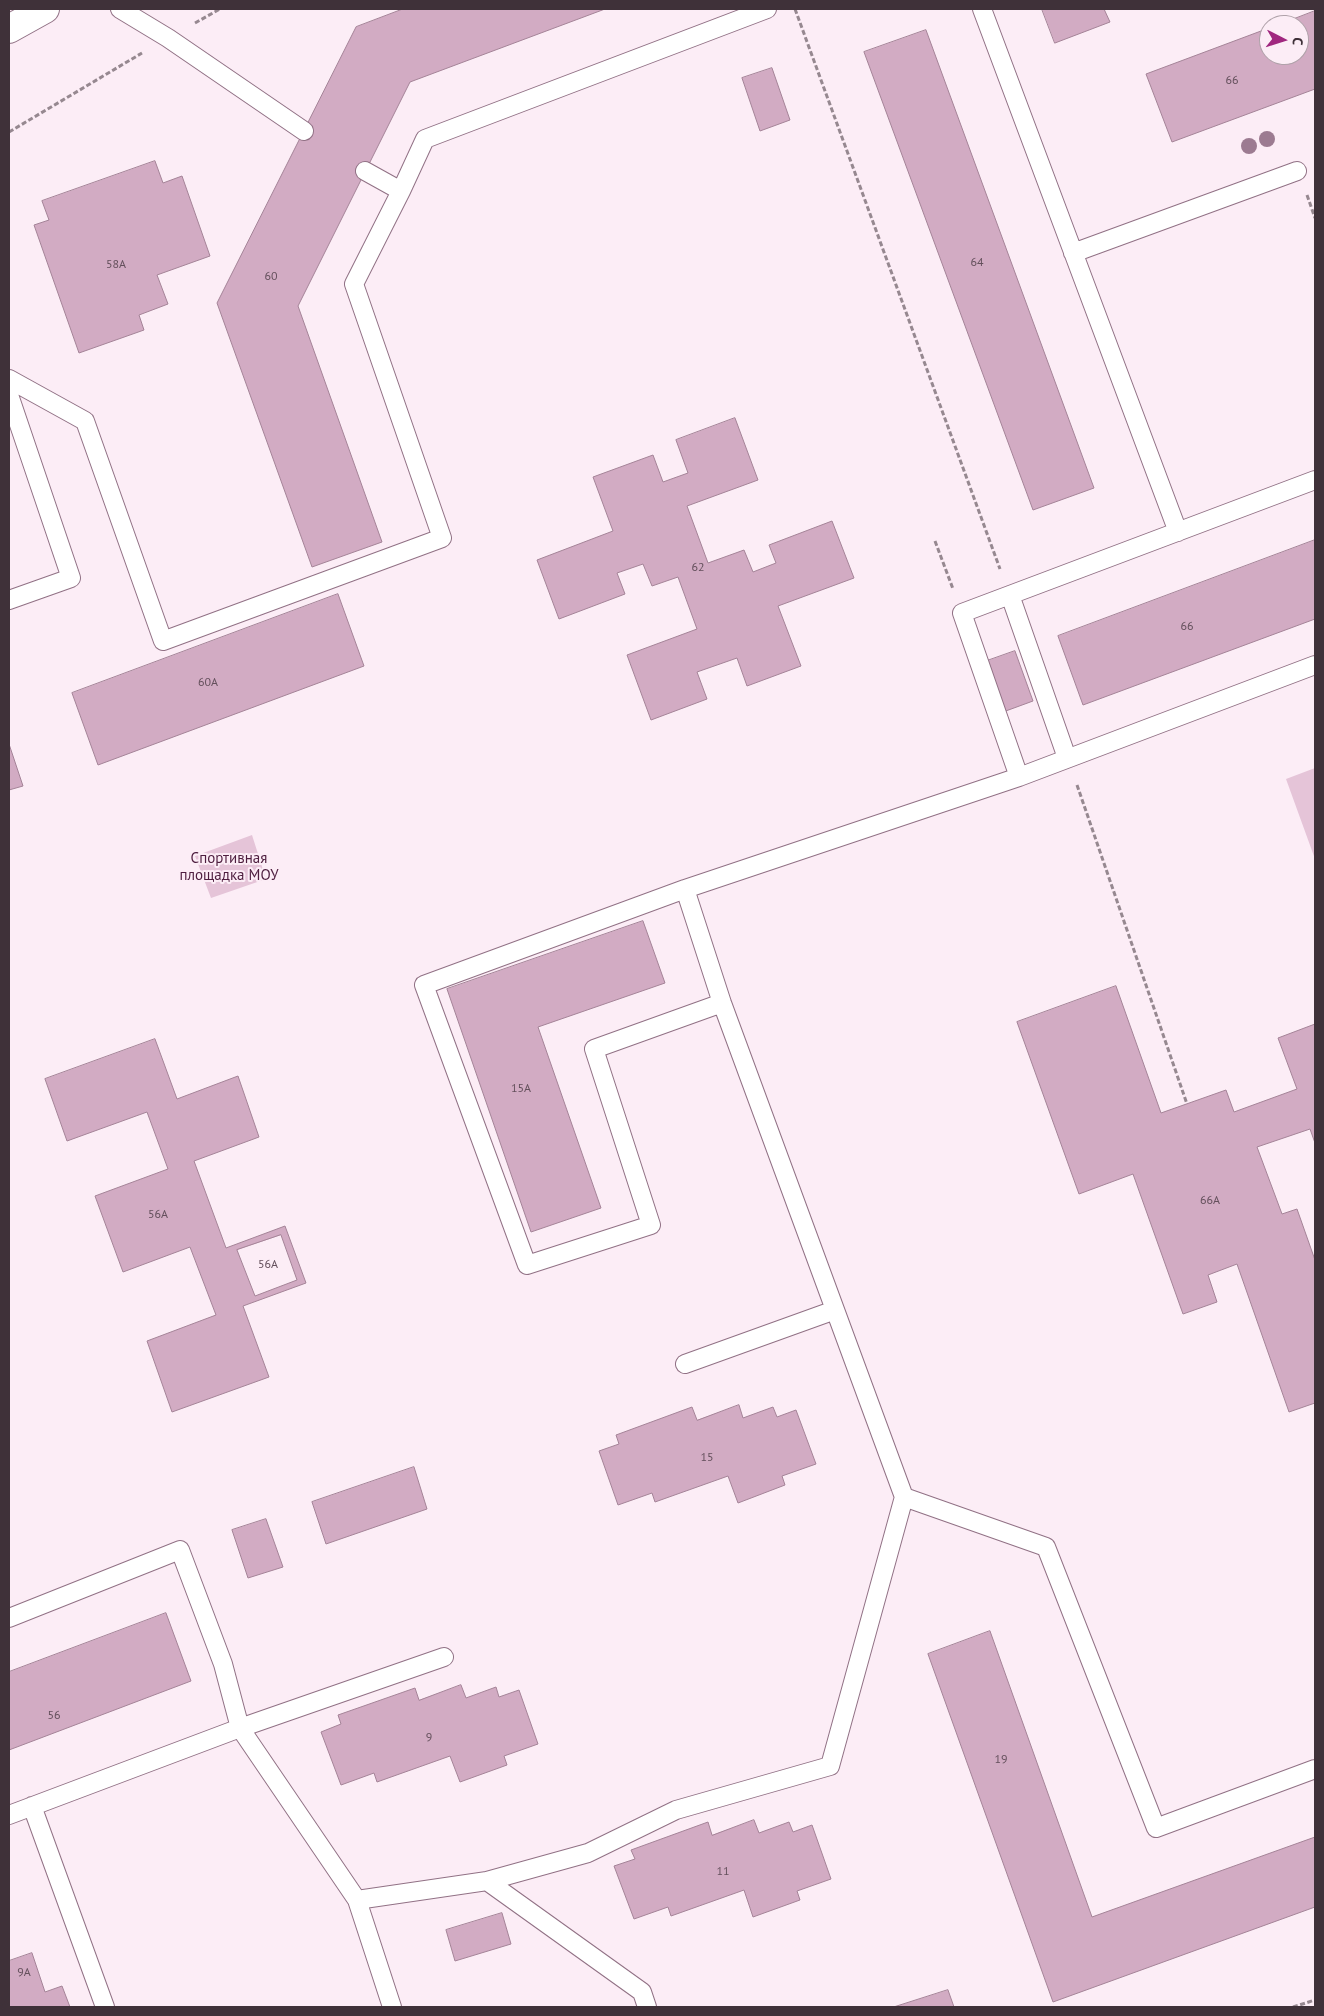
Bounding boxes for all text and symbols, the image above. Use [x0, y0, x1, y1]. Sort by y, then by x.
north arrow [1259, 15, 1309, 65]
text: С [1289, 37, 1307, 46]
house number: 66 [1225, 74, 1239, 88]
house number: 64 [970, 256, 984, 270]
house number: 58А [106, 258, 126, 272]
house number: 60 [264, 270, 278, 284]
house number: 62 [691, 561, 705, 575]
house number: 66 [1180, 620, 1194, 634]
house number: 60А [198, 676, 218, 690]
park label: Спортивная площадка МОУ [179, 850, 279, 885]
house number: 15А [511, 1082, 531, 1096]
house number: 66А [1200, 1194, 1220, 1208]
house number: 56А [148, 1208, 168, 1222]
house number: 56A [258, 1258, 278, 1272]
house number: 15 [700, 1451, 714, 1465]
house number: 56 [47, 1709, 61, 1723]
house number: 9 [426, 1731, 432, 1745]
house number: 19 [994, 1753, 1008, 1767]
house number: 11 [716, 1865, 730, 1879]
house number: 9А [17, 1966, 31, 1980]

